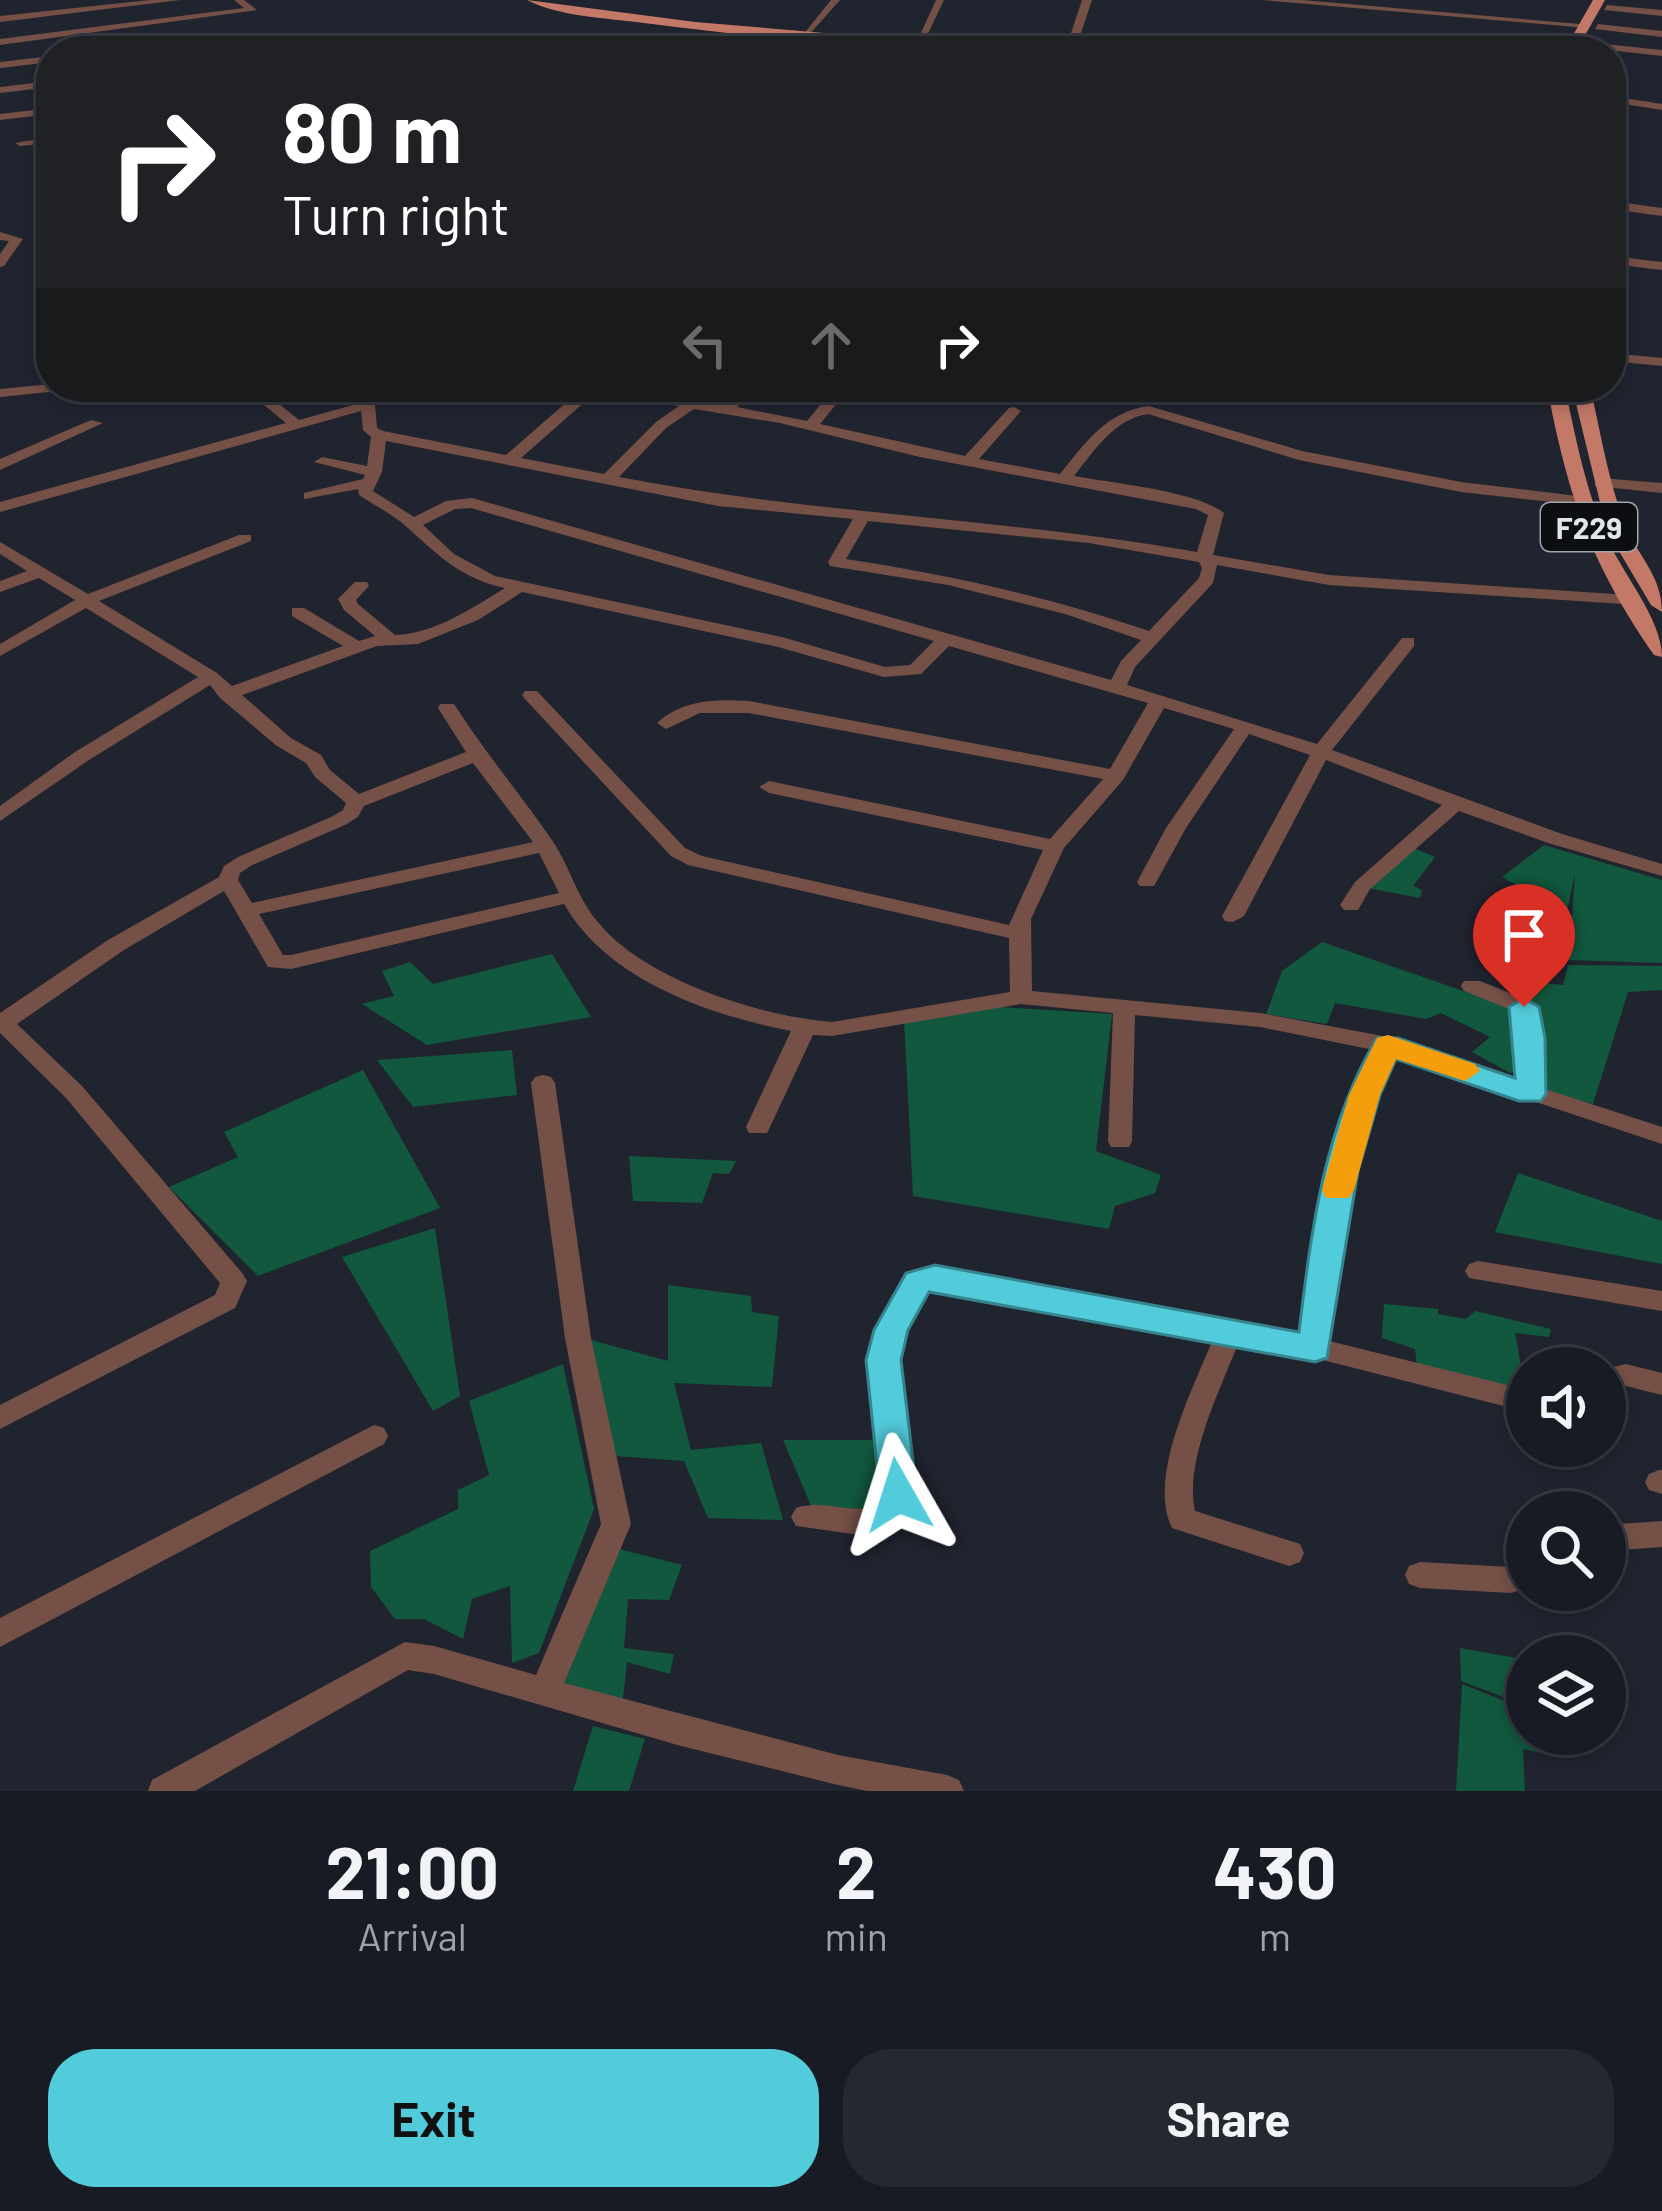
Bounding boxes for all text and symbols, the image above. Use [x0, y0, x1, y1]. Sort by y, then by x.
text: 80 m [282, 79, 462, 180]
icon: right [84, 84, 240, 240]
text: Turn right [282, 181, 510, 246]
icon: left [672, 312, 738, 378]
icon: ahead [798, 312, 864, 378]
icon: right [924, 312, 990, 378]
road number: F229 [1541, 503, 1637, 551]
pin [1473, 884, 1575, 1007]
icon: arrive [1491, 902, 1557, 968]
map controls [1506, 1347, 1626, 1755]
button: sound [1506, 1347, 1626, 1467]
position arrow [835, 1432, 961, 1558]
button: search [1506, 1491, 1626, 1611]
button: layers [1506, 1635, 1626, 1755]
text: 21:00 [325, 1827, 499, 1913]
text: 2 [836, 1827, 876, 1913]
text: 430 [1213, 1827, 1337, 1913]
text: Arrival [358, 1912, 467, 1959]
text: min [824, 1912, 888, 1959]
text: m [1259, 1912, 1291, 1959]
button: Exit [48, 2049, 819, 2187]
button: Share [843, 2049, 1614, 2187]

